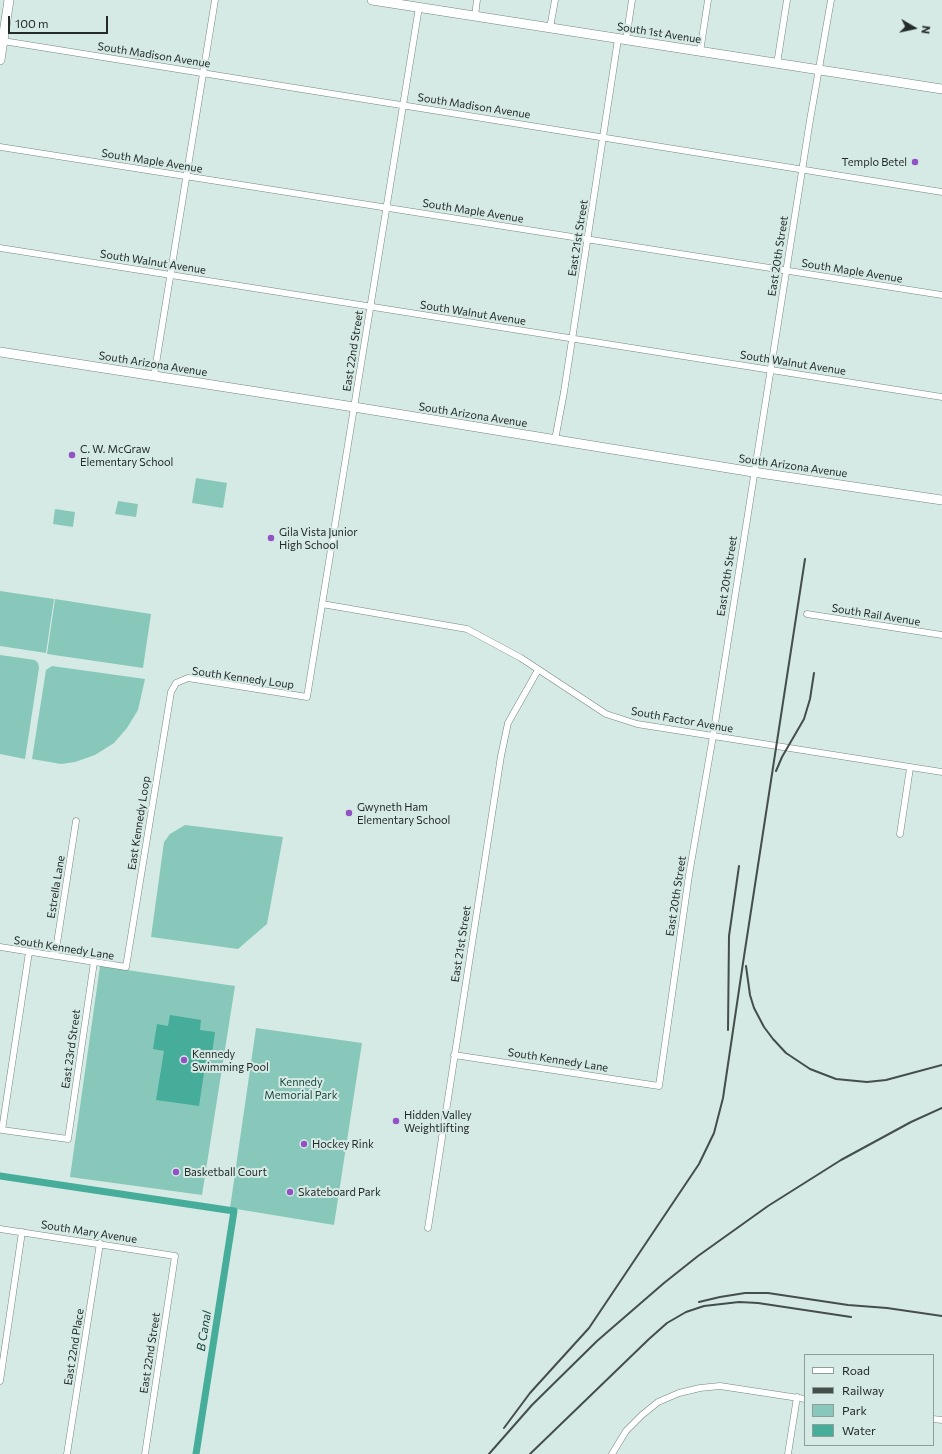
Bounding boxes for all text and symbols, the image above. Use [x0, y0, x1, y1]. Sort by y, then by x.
scale bar [10, 8, 110, 34]
north arrow [894, 8, 934, 48]
text: 100 m [15, 16, 49, 30]
street label: South 1st Avenue [616, 20, 702, 46]
text: N [919, 25, 933, 35]
street label: South Madison Avenue [97, 40, 211, 70]
street label: South Madison Avenue [417, 91, 531, 121]
street label: South Maple Avenue [101, 146, 203, 176]
place label: Templo Betel [842, 155, 907, 169]
marker: Templo Betel [910, 157, 920, 167]
street label: South Maple Avenue [422, 196, 524, 226]
street label: East 21st Street [565, 199, 591, 277]
street label: East 20th Street [765, 215, 791, 297]
street label: South Walnut Avenue [99, 247, 207, 277]
street label: South Maple Avenue [801, 256, 903, 286]
street label: South Walnut Avenue [419, 298, 527, 328]
street label: East 22nd Street [340, 310, 366, 392]
street label: South Walnut Avenue [739, 348, 847, 378]
street label: South Arizona Avenue [98, 349, 208, 379]
street label: South Arizona Avenue [418, 400, 528, 430]
place label: C. W. McGraw Elementary School [80, 442, 173, 468]
marker: C. W. McGraw Elementary School [67, 450, 77, 460]
street label: South Arizona Avenue [738, 452, 848, 480]
place label: Gila Vista Junior High School [279, 525, 358, 551]
marker: Gila Vista Junior High School [266, 533, 276, 543]
street label: East 20th Street [714, 535, 740, 617]
street label: South Rail Avenue [831, 601, 921, 629]
street label: South Kennedy Loup [191, 664, 295, 692]
street label: South Factor Avenue [630, 705, 734, 735]
street label: East Kennedy Loop [125, 775, 153, 871]
place label: Gwyneth Ham Elementary School [357, 800, 450, 826]
marker: Gwyneth Ham Elementary School [344, 808, 354, 818]
street label: Estrella Lane [45, 855, 67, 919]
street label: East 20th Street [663, 855, 689, 937]
street label: East 21st Street [448, 905, 474, 983]
street label: South Kennedy Lane [13, 934, 115, 962]
street label: East 23rd Street [59, 1008, 83, 1090]
street label: South Kennedy Lane [507, 1046, 609, 1074]
place label: Kennedy Swimming Pool [192, 1047, 269, 1073]
marker: Kennedy Swimming Pool [179, 1055, 189, 1065]
park label: Kennedy Memorial Park [264, 1075, 338, 1101]
place label: Hidden Valley Weightlifting [404, 1108, 472, 1134]
marker: Hidden Valley Weightlifting [391, 1116, 401, 1126]
place label: Hockey Rink [312, 1137, 374, 1151]
marker: Hockey Rink [299, 1139, 309, 1149]
place label: Basketball Court [184, 1165, 267, 1179]
marker: Basketball Court [171, 1167, 181, 1177]
place label: Skateboard Park [298, 1185, 381, 1199]
marker: Skateboard Park [285, 1187, 295, 1197]
street label: South Mary Avenue [40, 1218, 138, 1246]
street label: East 22nd Place [61, 1308, 87, 1386]
water label: B Canal [194, 1310, 214, 1352]
street label: East 22nd Street [137, 1312, 163, 1394]
legend [804, 1354, 934, 1446]
text: Road [842, 1363, 870, 1377]
text: Railway [842, 1383, 884, 1397]
text: Park [842, 1403, 867, 1417]
text: Water [842, 1423, 876, 1437]

